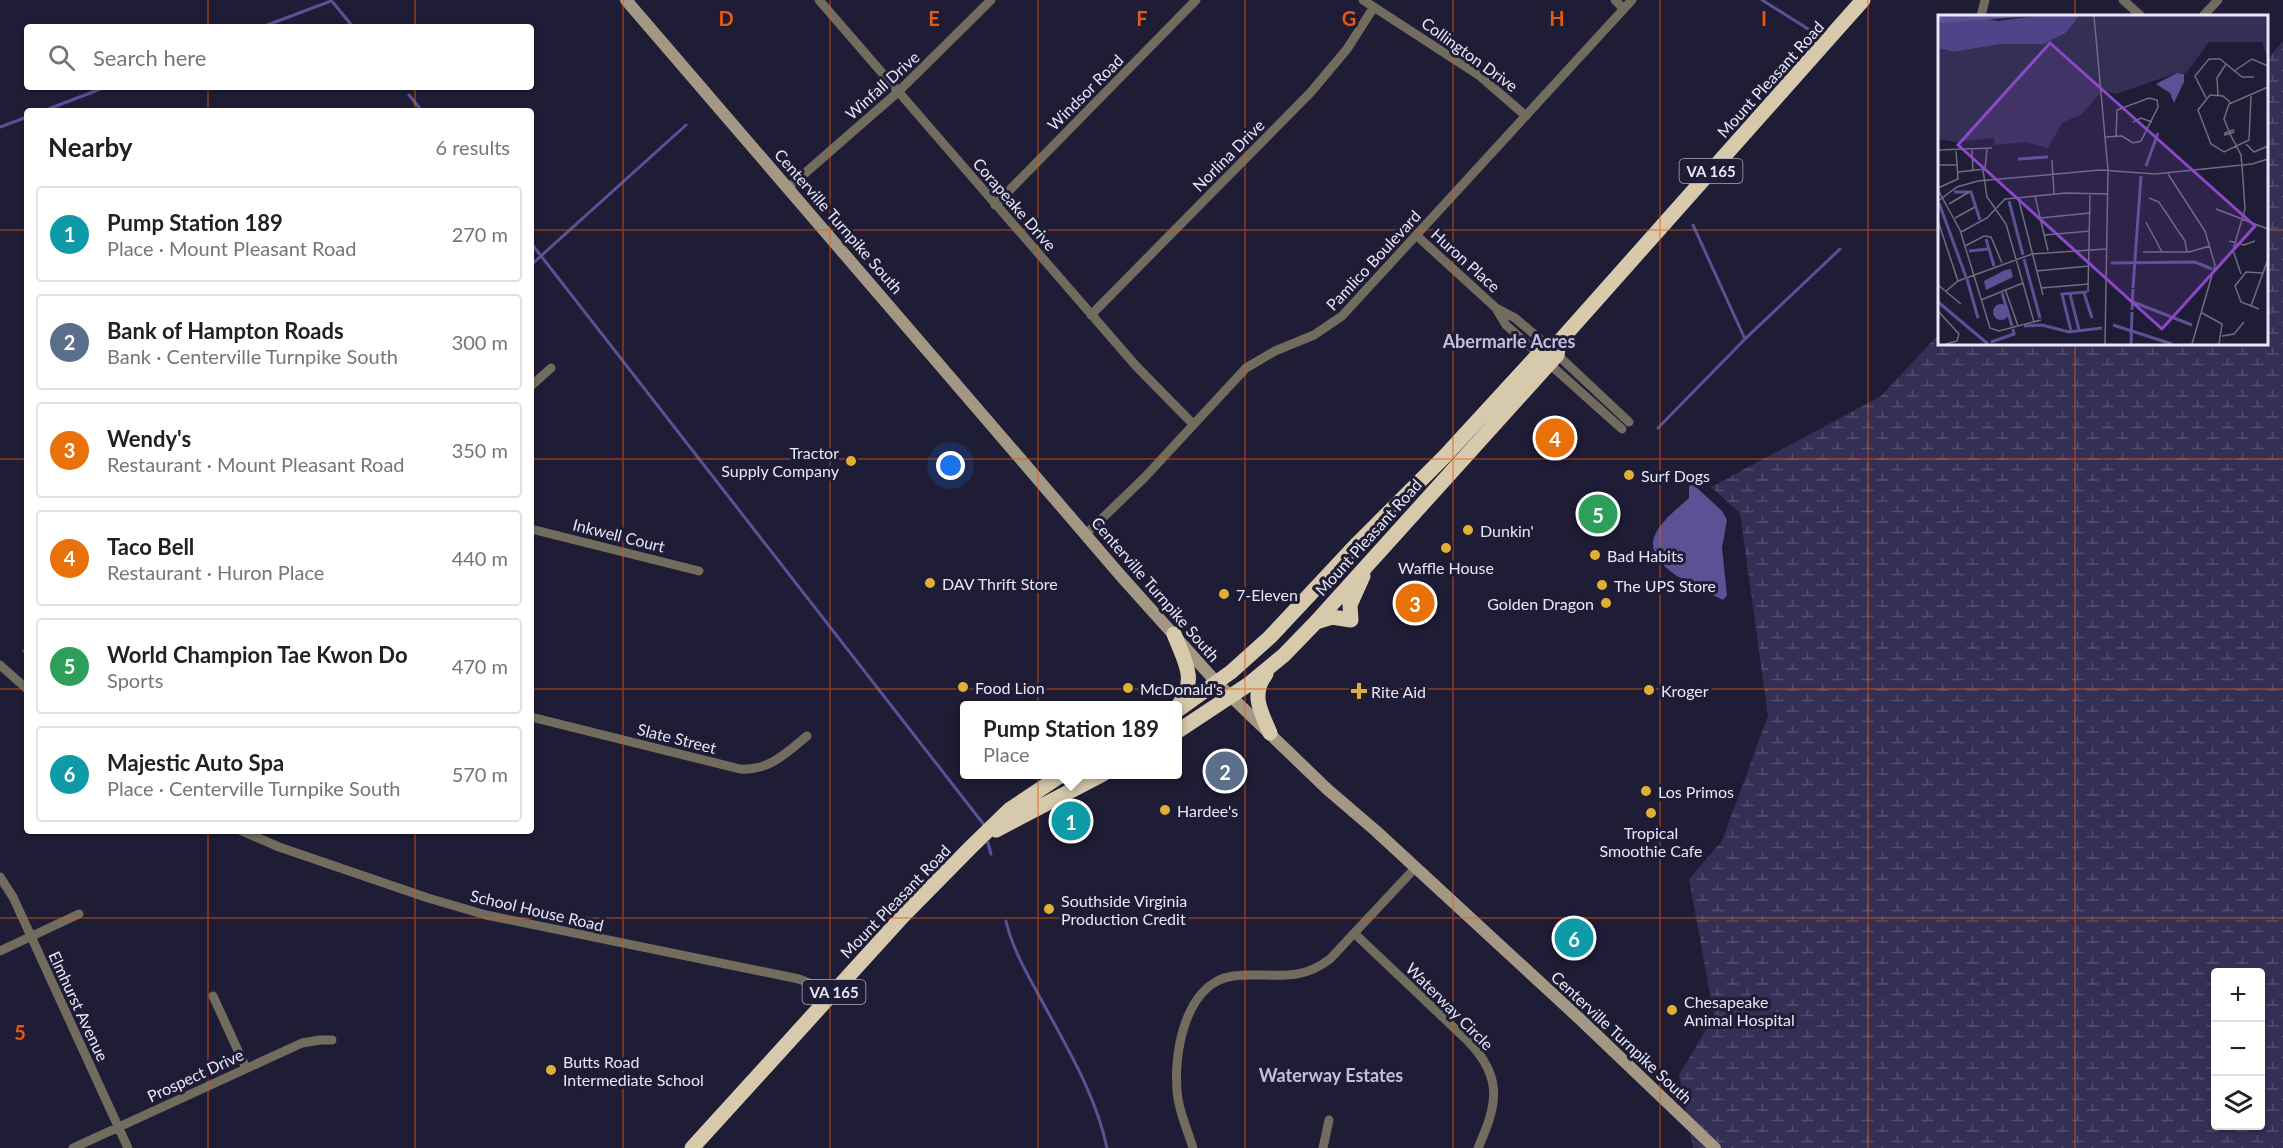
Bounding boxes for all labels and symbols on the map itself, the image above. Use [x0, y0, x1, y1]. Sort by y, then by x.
text: D [718, 6, 734, 30]
text: E [928, 6, 940, 30]
text: F [1136, 6, 1148, 30]
text: G [1342, 6, 1356, 30]
text: H [1549, 6, 1565, 30]
text: I [1761, 6, 1767, 30]
street label: Collington Drive [1418, 13, 1522, 95]
inset map [1938, 15, 2268, 345]
street label: Mount Pleasant Road [1713, 17, 1827, 141]
street label: Winfall Drive [841, 47, 923, 123]
street label: Windsor Road [1043, 50, 1127, 134]
street label: Norlina Drive [1188, 115, 1268, 195]
street label: Centerville Turnpike South [771, 145, 907, 297]
street label: Corapeake Drive [969, 154, 1061, 254]
road number: VA 165 [1680, 159, 1742, 183]
street label: Pamlico Boulevard [1322, 206, 1424, 314]
street label: Huron Place [1428, 224, 1504, 296]
district label: Abermarle Acres [1442, 330, 1575, 352]
pin: 4 [1536, 416, 1574, 460]
place label: Tractor Supply Company [721, 443, 840, 480]
your location [936, 451, 965, 480]
marker: Tractor Supply Company [844, 454, 858, 468]
place label: Surf Dogs [1641, 466, 1710, 485]
marker: Surf Dogs [1622, 468, 1636, 482]
street label: Mount Pleasant Road [1311, 475, 1425, 599]
pin: 5 [1578, 492, 1618, 536]
street label: Centerville Turnpike South [1088, 513, 1224, 665]
street label: Inkwell Court [571, 514, 667, 556]
place label: Dunkin' [1480, 521, 1534, 540]
marker: Dunkin' [1461, 523, 1475, 537]
marker: Waffle House [1439, 541, 1453, 555]
place label: Bad Habits [1607, 546, 1684, 565]
marker: Bad Habits [1588, 548, 1602, 562]
place label: Waffle House [1398, 558, 1494, 577]
place label: DAV Thrift Store [942, 574, 1058, 593]
marker: DAV Thrift Store [923, 576, 937, 590]
place label: The UPS Store [1614, 576, 1716, 595]
marker: The UPS Store [1595, 578, 1609, 592]
pin: 3 [1396, 580, 1434, 626]
place label: 7-Eleven [1236, 585, 1298, 604]
marker: 7-Eleven [1217, 587, 1231, 601]
place label: Golden Dragon [1487, 594, 1594, 613]
marker: Golden Dragon [1599, 596, 1613, 610]
place label: Food Lion [975, 678, 1045, 697]
place label: McDonald's [1140, 679, 1223, 698]
marker: Food Lion [956, 680, 970, 694]
marker: McDonald's [1121, 681, 1135, 695]
place label: Kroger [1661, 681, 1709, 700]
place label: Rite Aid [1371, 682, 1426, 701]
marker: Kroger [1642, 683, 1656, 697]
marker: Rite Aid [1352, 684, 1366, 698]
street label: Slate Street [636, 719, 719, 757]
pin: 2 [1206, 748, 1244, 794]
place label: Los Primos [1658, 782, 1734, 801]
marker: Los Primos [1639, 784, 1653, 798]
pin: 1 [1052, 798, 1090, 844]
place label: Hardee's [1177, 801, 1238, 820]
marker: Hardee's [1158, 803, 1172, 817]
marker: Tropical Smoothie Cafe [1644, 806, 1658, 820]
place label: Tropical Smoothie Cafe [1599, 823, 1703, 860]
street label: Mount Pleasant Road [836, 840, 954, 962]
street label: School House Road [469, 885, 605, 935]
place label: Southside Virginia Production Credit [1061, 891, 1187, 928]
marker: Southside Virginia Production Credit [1042, 902, 1056, 916]
pin: 6 [1554, 916, 1594, 960]
street label: Elmhurst Avenue [45, 948, 113, 1064]
street label: Waterway Circle [1402, 958, 1498, 1054]
street label: Centerville Turnpike South [1548, 967, 1696, 1107]
road number: VA 165 [802, 980, 866, 1004]
place label: Chesapeake Animal Hospital [1684, 992, 1795, 1029]
marker: Chesapeake Animal Hospital [1665, 1003, 1679, 1017]
text: 5 [14, 1020, 26, 1044]
street label: Prospect Drive [144, 1044, 246, 1106]
place label: Butts Road Intermediate School [563, 1052, 704, 1089]
marker: Butts Road Intermediate School [544, 1063, 558, 1077]
district label: Waterway Estates [1259, 1064, 1403, 1086]

